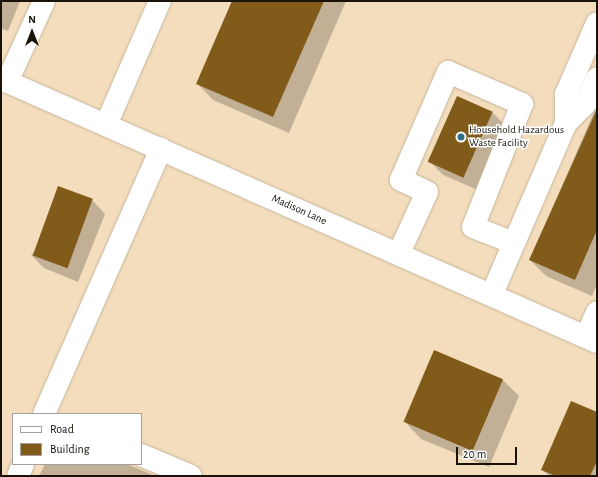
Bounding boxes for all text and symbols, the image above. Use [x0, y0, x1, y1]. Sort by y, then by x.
north arrow [12, 12, 52, 52]
text: N [28, 14, 36, 25]
place label: Household Hazardous Waste Facility [469, 124, 564, 150]
marker: Household Hazardous Waste Facility [456, 132, 466, 142]
street label: Madison Lane [269, 192, 329, 228]
legend [12, 413, 142, 465]
text: Road [50, 423, 74, 435]
scale bar [458, 439, 519, 465]
text: Building [50, 443, 90, 455]
text: 20 m [463, 448, 486, 460]

